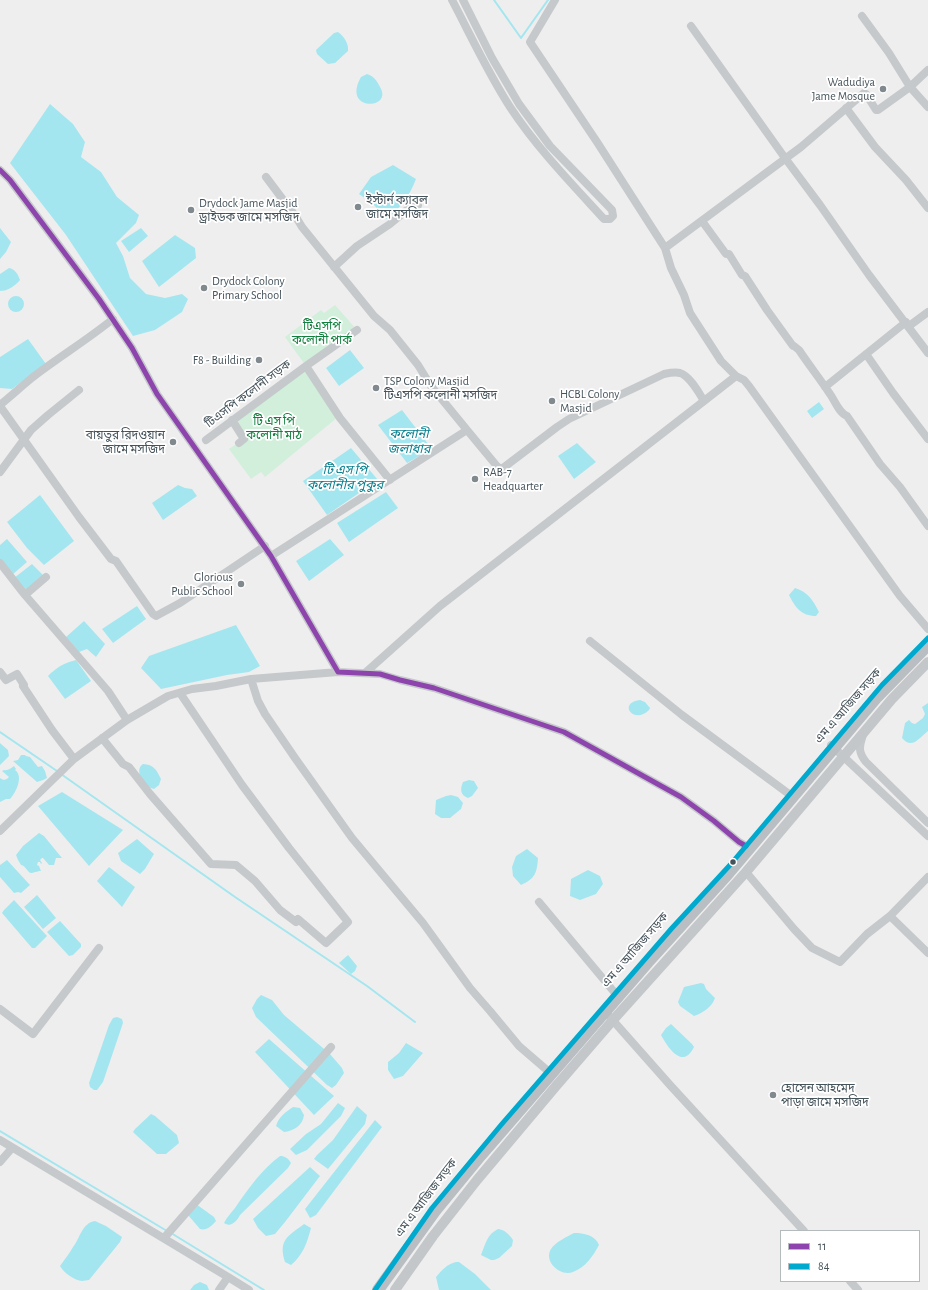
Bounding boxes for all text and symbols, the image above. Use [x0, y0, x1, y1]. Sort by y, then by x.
place label: Wadudiya Jame Mosque [812, 75, 875, 103]
marker: Wadudiya Jame Mosque [878, 84, 888, 94]
place label: ইস্টার্ন ক্যাবল জামে মসজিদ [366, 193, 428, 221]
place label: Drydock Jame Masjid ড্রাইডক জামে মসজিদ [199, 196, 299, 224]
marker: ইস্টার্ন ক্যাবল জামে মসজিদ [353, 202, 363, 212]
marker: Drydock Jame Masjid ড্রাইডক জামে মসজিদ [186, 205, 196, 215]
place label: Drydock Colony Primary School [212, 274, 285, 302]
marker: Drydock Colony Primary School [199, 283, 209, 293]
park label: টিএসপি কলোনী পার্ক [292, 319, 352, 347]
place label: F8 - Building [193, 353, 251, 367]
marker: F8 - Building [254, 355, 264, 365]
street label: টিএসপি কলোনী সড়ক [202, 357, 294, 431]
place label: TSP Colony Masjid টিএসপি কলোনী মসজিদ [384, 374, 497, 402]
marker: TSP Colony Masjid টিএসপি কলোনী মসজিদ [371, 383, 381, 393]
place label: HCBL Colony Masjid [560, 387, 619, 415]
marker: HCBL Colony Masjid [547, 396, 557, 406]
park label: টি এস পি কলোনী মাঠ [246, 414, 302, 442]
water label: কলোনী জলাধার [387, 426, 431, 457]
place label: বায়তুর রিদওয়ান জামে মসজিদ [86, 428, 165, 456]
marker: বায়তুর রিদওয়ান জামে মসজিদ [168, 437, 178, 447]
water label: টি এস পি কলোনীর পুকুর [307, 462, 383, 493]
place label: RAB-7 Headquarter [483, 465, 543, 493]
marker: RAB-7 Headquarter [470, 474, 480, 484]
place label: Glorious Public School [171, 570, 233, 598]
marker: Glorious Public School [236, 579, 246, 589]
street label: এম এ আজিজ সড়ক [812, 666, 884, 746]
unlabelled marker [728, 857, 738, 867]
street label: এম এ আজিজ সড়ক [599, 910, 671, 990]
place label: হোসেন আহমেদ পাড়া জামে মসজিদ [781, 1081, 869, 1109]
marker: হোসেন আহমেদ পাড়া জামে মসজিদ [768, 1090, 778, 1100]
street label: এম এ আজিজ সড়ক [392, 1156, 460, 1240]
legend [780, 1230, 920, 1282]
text: 11 [818, 1240, 826, 1252]
text: 84 [818, 1260, 829, 1272]

